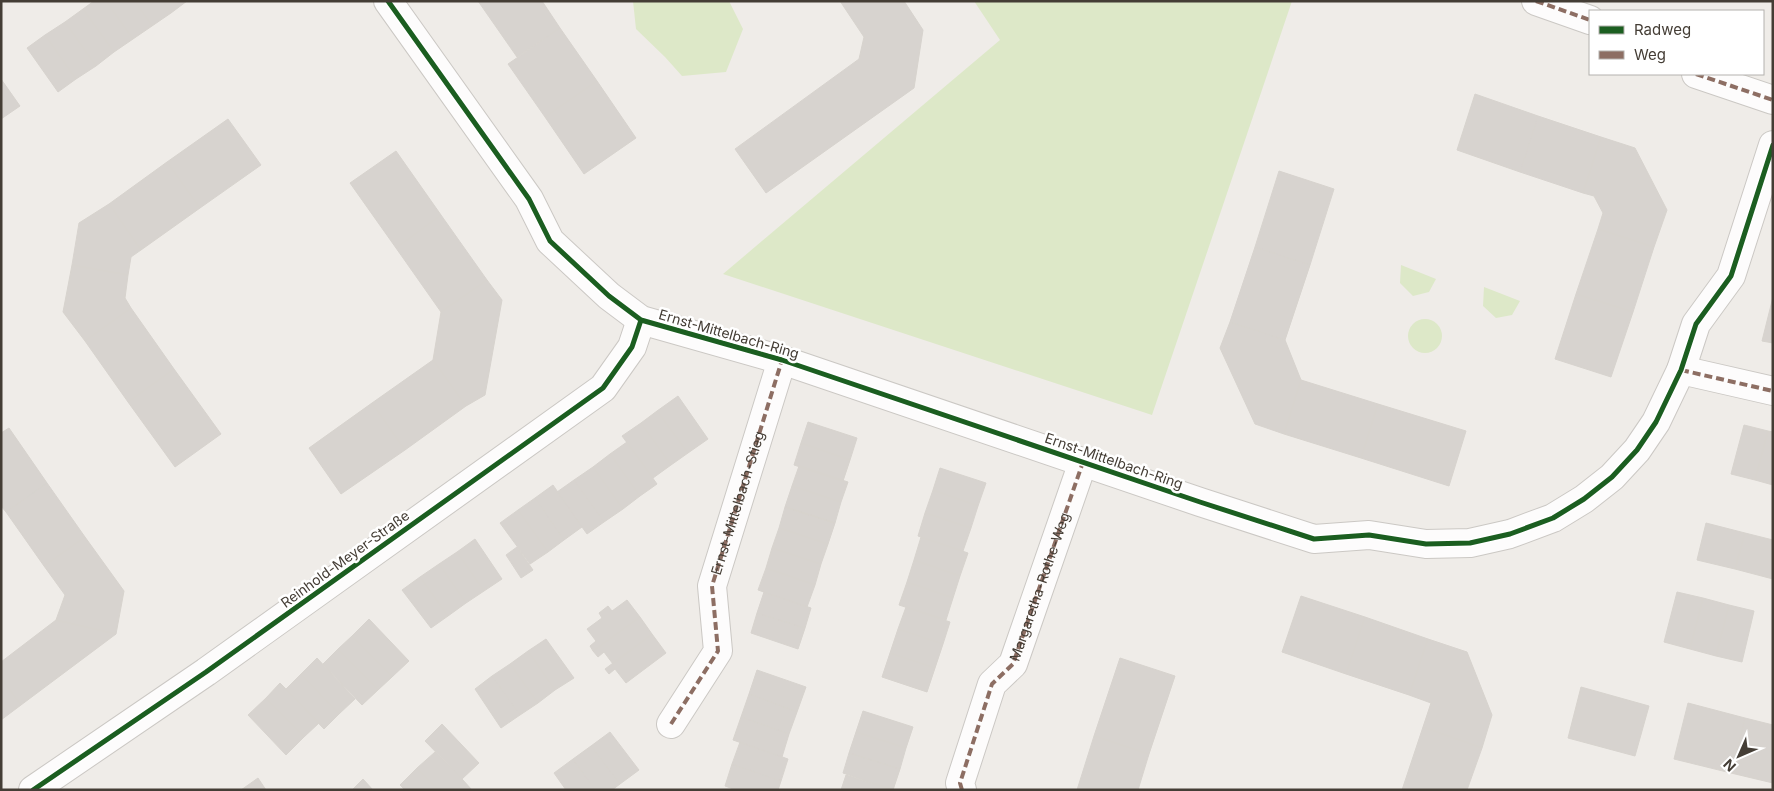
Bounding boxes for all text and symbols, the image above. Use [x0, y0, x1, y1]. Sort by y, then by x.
legend [1589, 10, 1764, 75]
text: Radweg [1634, 20, 1691, 39]
text: Weg [1634, 45, 1666, 64]
street label: Ernst-Mittelbach-Ring [657, 305, 801, 362]
street label: Ernst-Mittelbach-Stieg [707, 429, 768, 577]
street label: Ernst-Mittelbach-Ring [1043, 429, 1186, 492]
street label: Reinhold-Meyer-Straße [277, 506, 412, 611]
street label: Margaretha-Rothe-Weg [1006, 510, 1073, 663]
north arrow [1714, 731, 1764, 781]
text: N [1720, 756, 1739, 775]

